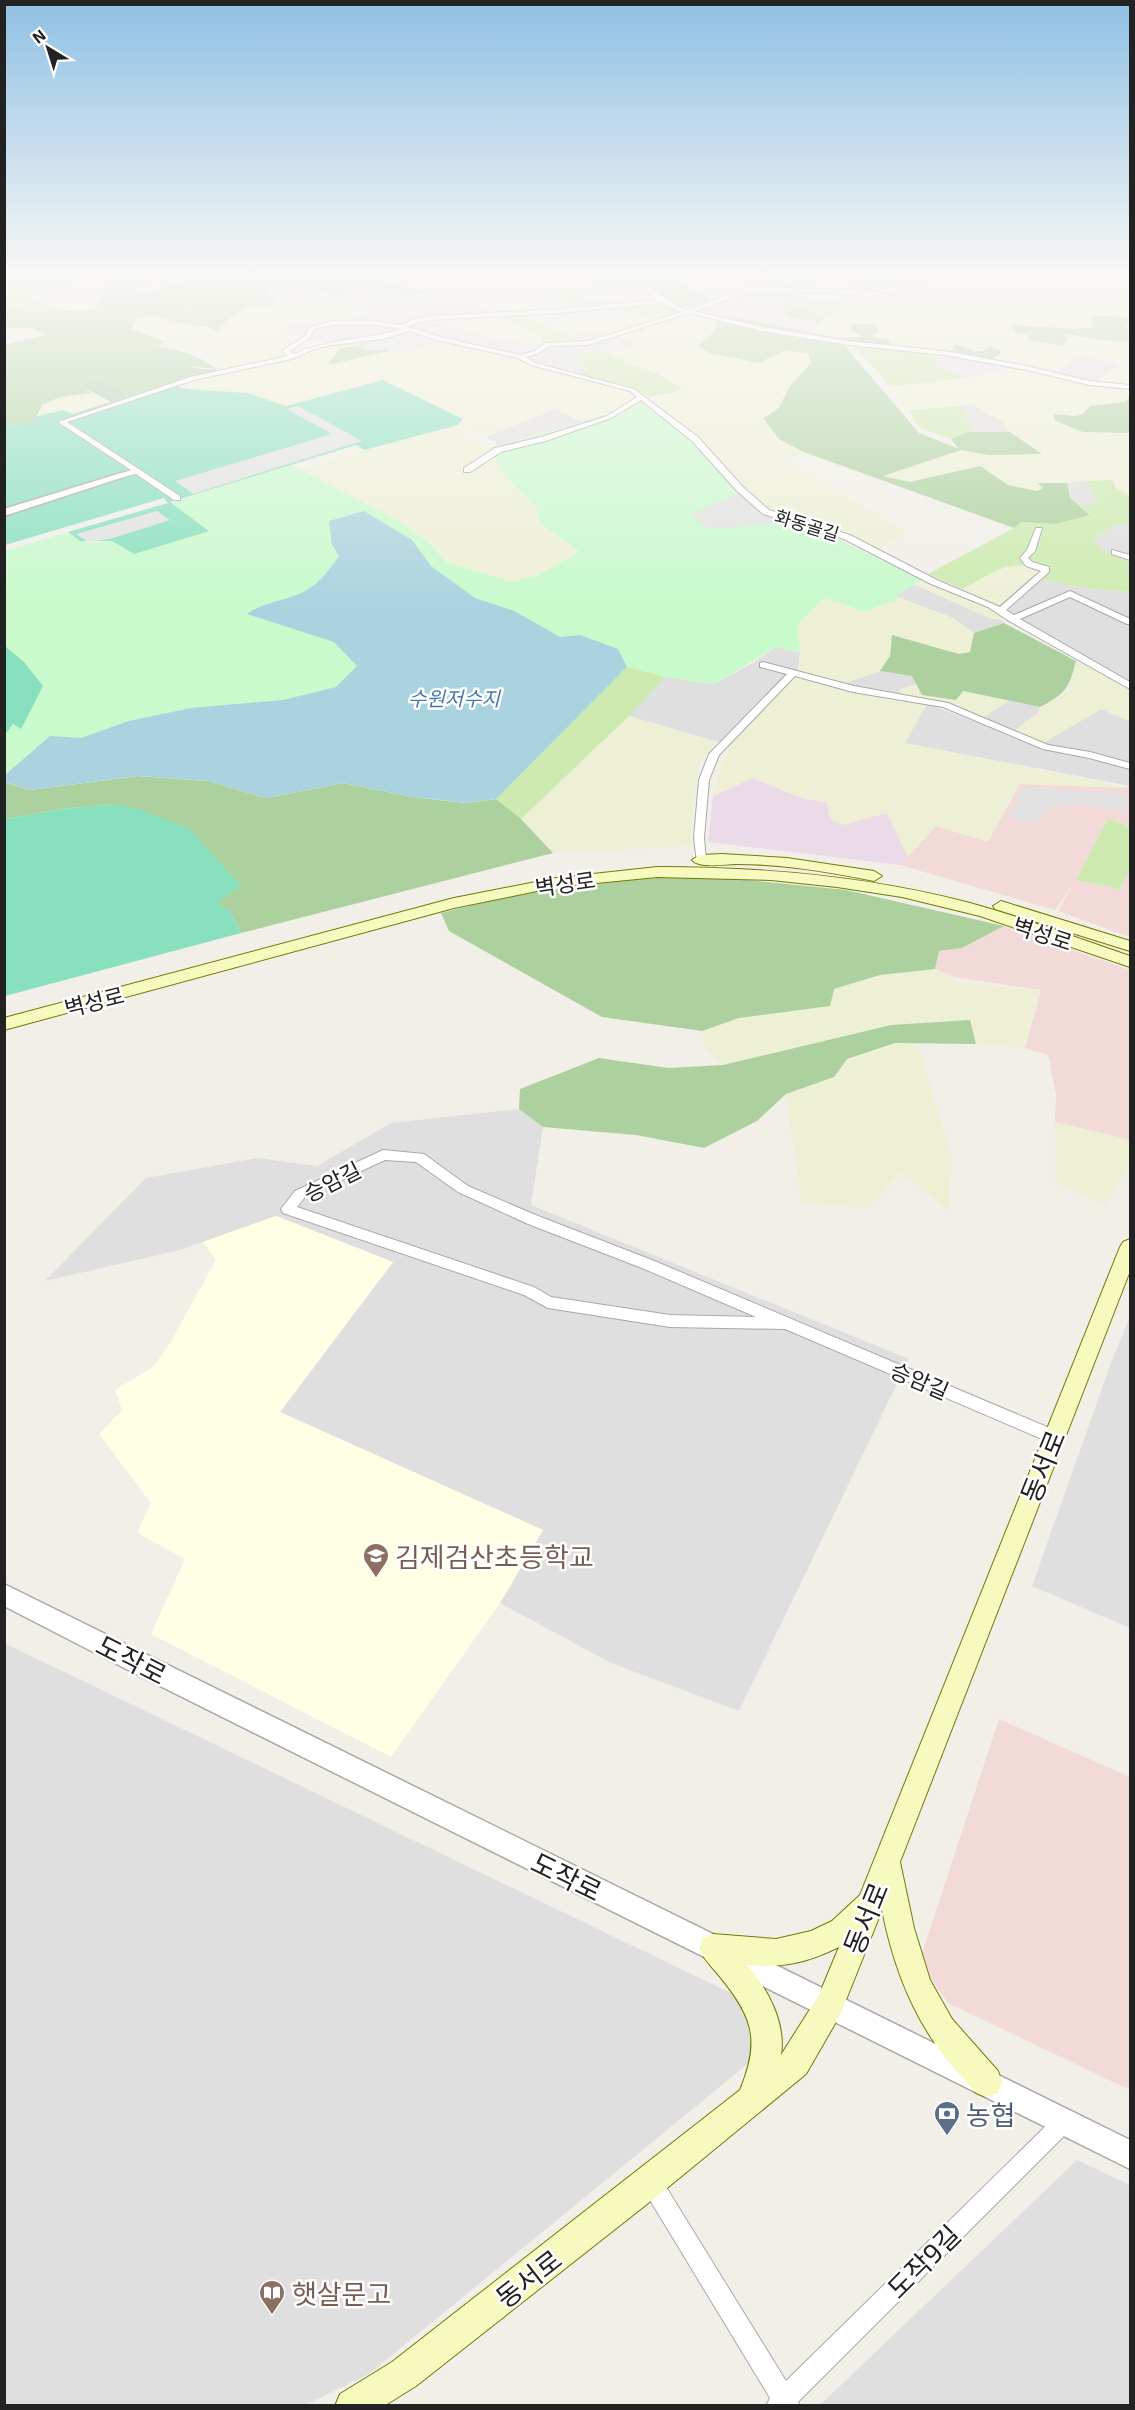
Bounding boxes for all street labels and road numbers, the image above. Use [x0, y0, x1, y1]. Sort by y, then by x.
street label: 화동골길 [772, 505, 842, 545]
street label: 벽성로 [533, 866, 597, 900]
street label: 벽성로 [1010, 911, 1076, 955]
street label: 벽성로 [61, 981, 127, 1021]
street label: 승암길 [299, 1156, 365, 1206]
street label: 승암길 [887, 1356, 953, 1404]
street label: 동서로 [1013, 1425, 1071, 1507]
street label: 도작로 [92, 1628, 172, 1690]
street label: 도작로 [526, 1845, 608, 1907]
street label: 동서로 [836, 1877, 894, 1959]
street label: 도작9길 [880, 2218, 966, 2304]
street label: 동서로 [489, 2242, 567, 2314]

